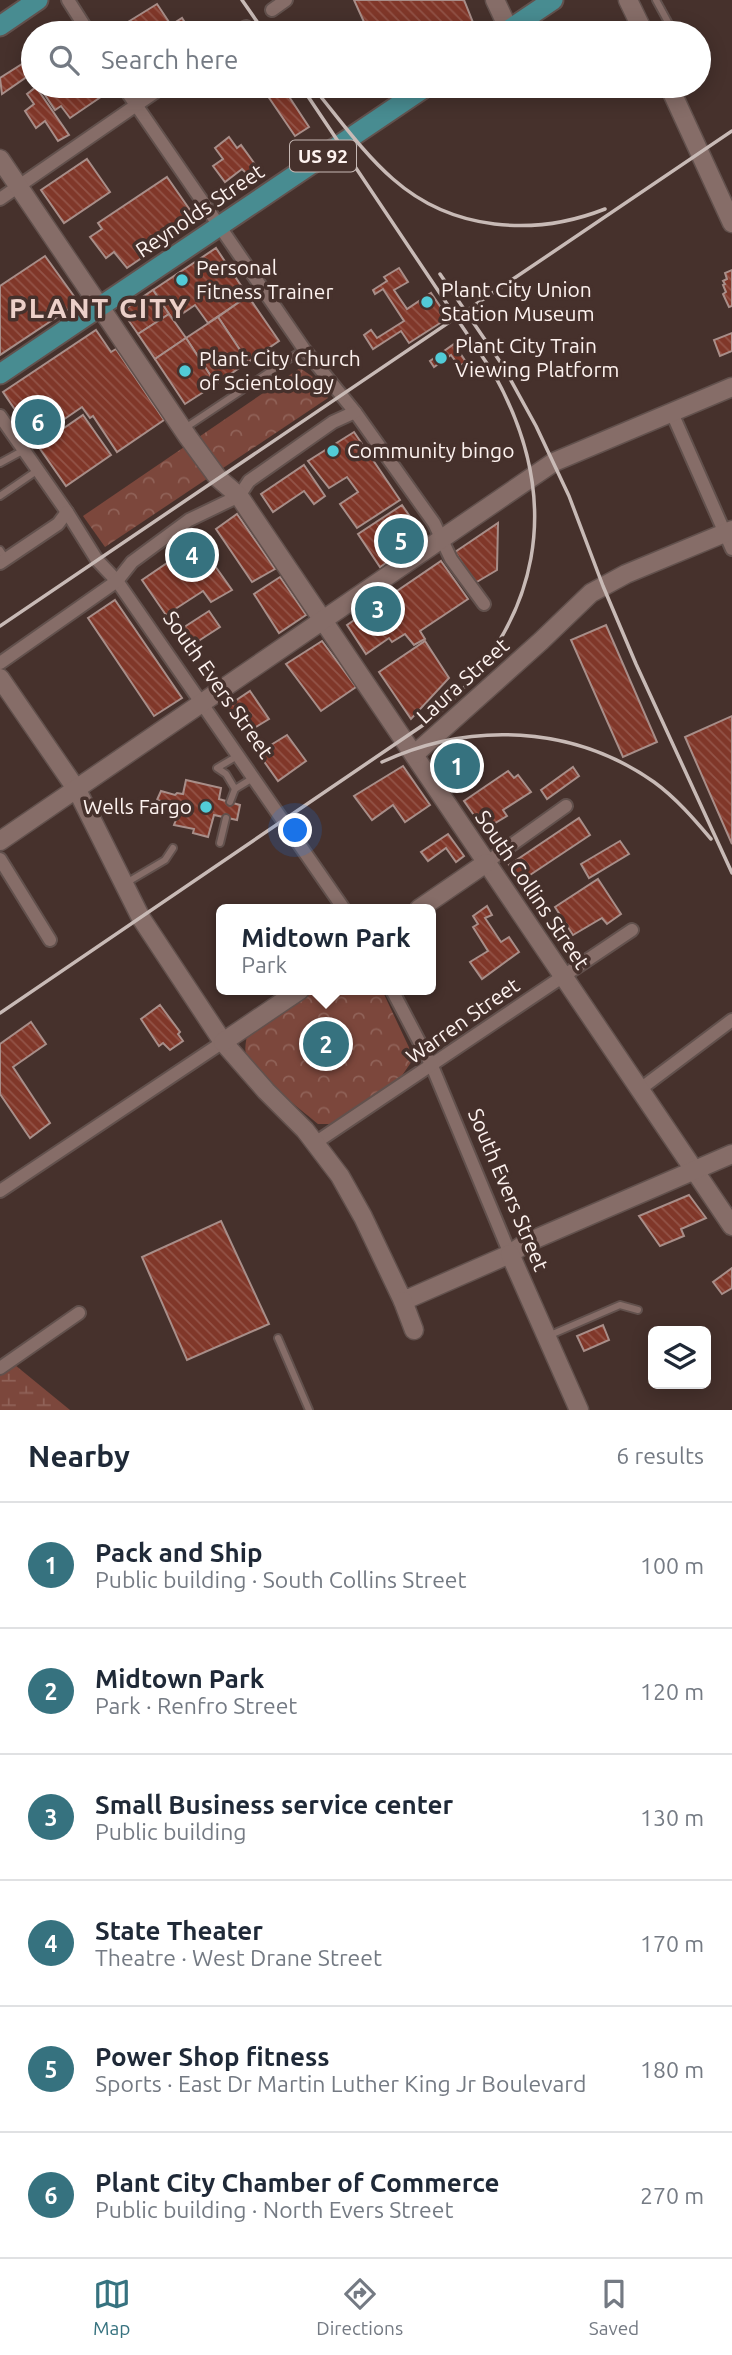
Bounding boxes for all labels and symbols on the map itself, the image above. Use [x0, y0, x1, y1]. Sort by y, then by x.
road number: US 92 [290, 140, 356, 172]
street label: Reynolds Street [131, 158, 268, 262]
place label: Personal Fitness Trainer [196, 255, 333, 303]
marker: Personal Fitness Trainer [174, 272, 190, 288]
place label: Plant City Union Station Museum [441, 277, 595, 325]
district label: PLANT CITY [9, 292, 189, 323]
marker: Plant City Union Station Museum [419, 294, 435, 310]
place label: Plant City Train Viewing Platform [455, 333, 619, 381]
place label: Plant City Church of Scientology [199, 346, 361, 394]
marker: Plant City Train Viewing Platform [433, 350, 449, 366]
marker: Plant City Church of Scientology [177, 363, 193, 379]
pin: 6 [15, 396, 61, 448]
place label: Community bingo [347, 438, 514, 462]
marker: Community bingo [325, 443, 341, 459]
pin: 5 [378, 515, 424, 567]
pin: 4 [169, 529, 215, 581]
pin: 3 [355, 583, 401, 635]
street label: South Evers Street [159, 606, 279, 763]
street label: Laura Street [411, 633, 513, 728]
pin: 1 [434, 740, 480, 792]
place label: Wells Fargo [83, 794, 192, 818]
marker: Wells Fargo [198, 799, 214, 815]
street label: South Collins Street [471, 806, 595, 973]
your location [278, 813, 312, 847]
street label: Warren Street [401, 972, 524, 1068]
pin: 2 [303, 1018, 349, 1070]
street label: South Evers Street [464, 1105, 554, 1274]

